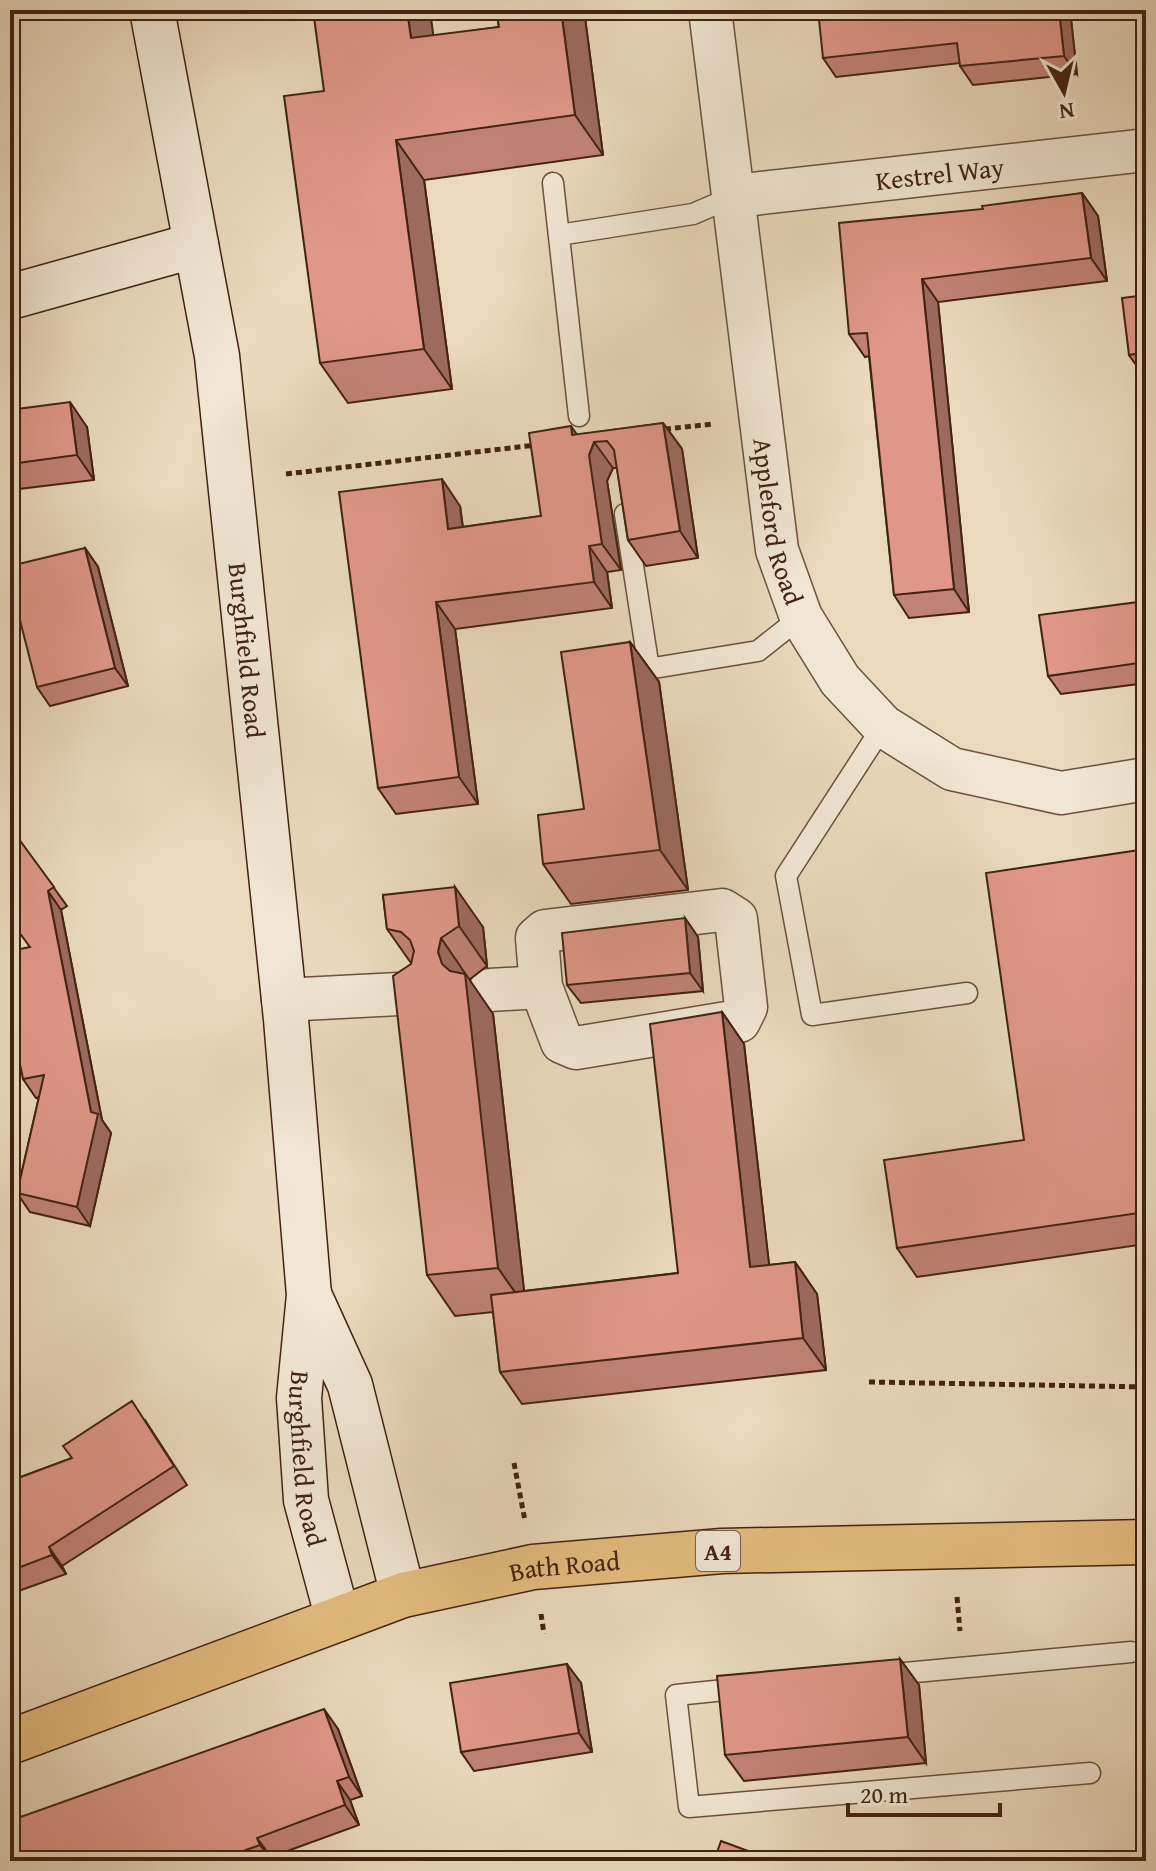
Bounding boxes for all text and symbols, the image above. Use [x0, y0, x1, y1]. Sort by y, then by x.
north arrow [1024, 52, 1104, 132]
text: N [1057, 95, 1076, 129]
street label: Kestrel Way [873, 147, 1006, 200]
street label: Appleford Road [744, 436, 814, 610]
street label: Burghfield Road [219, 561, 276, 740]
street label: Burghfield Road [279, 1369, 337, 1550]
road number: A4 [696, 1531, 740, 1571]
street label: Bath Road [505, 1540, 621, 1591]
scale bar [848, 1767, 1000, 1817]
text: 20 m [860, 1777, 908, 1812]

